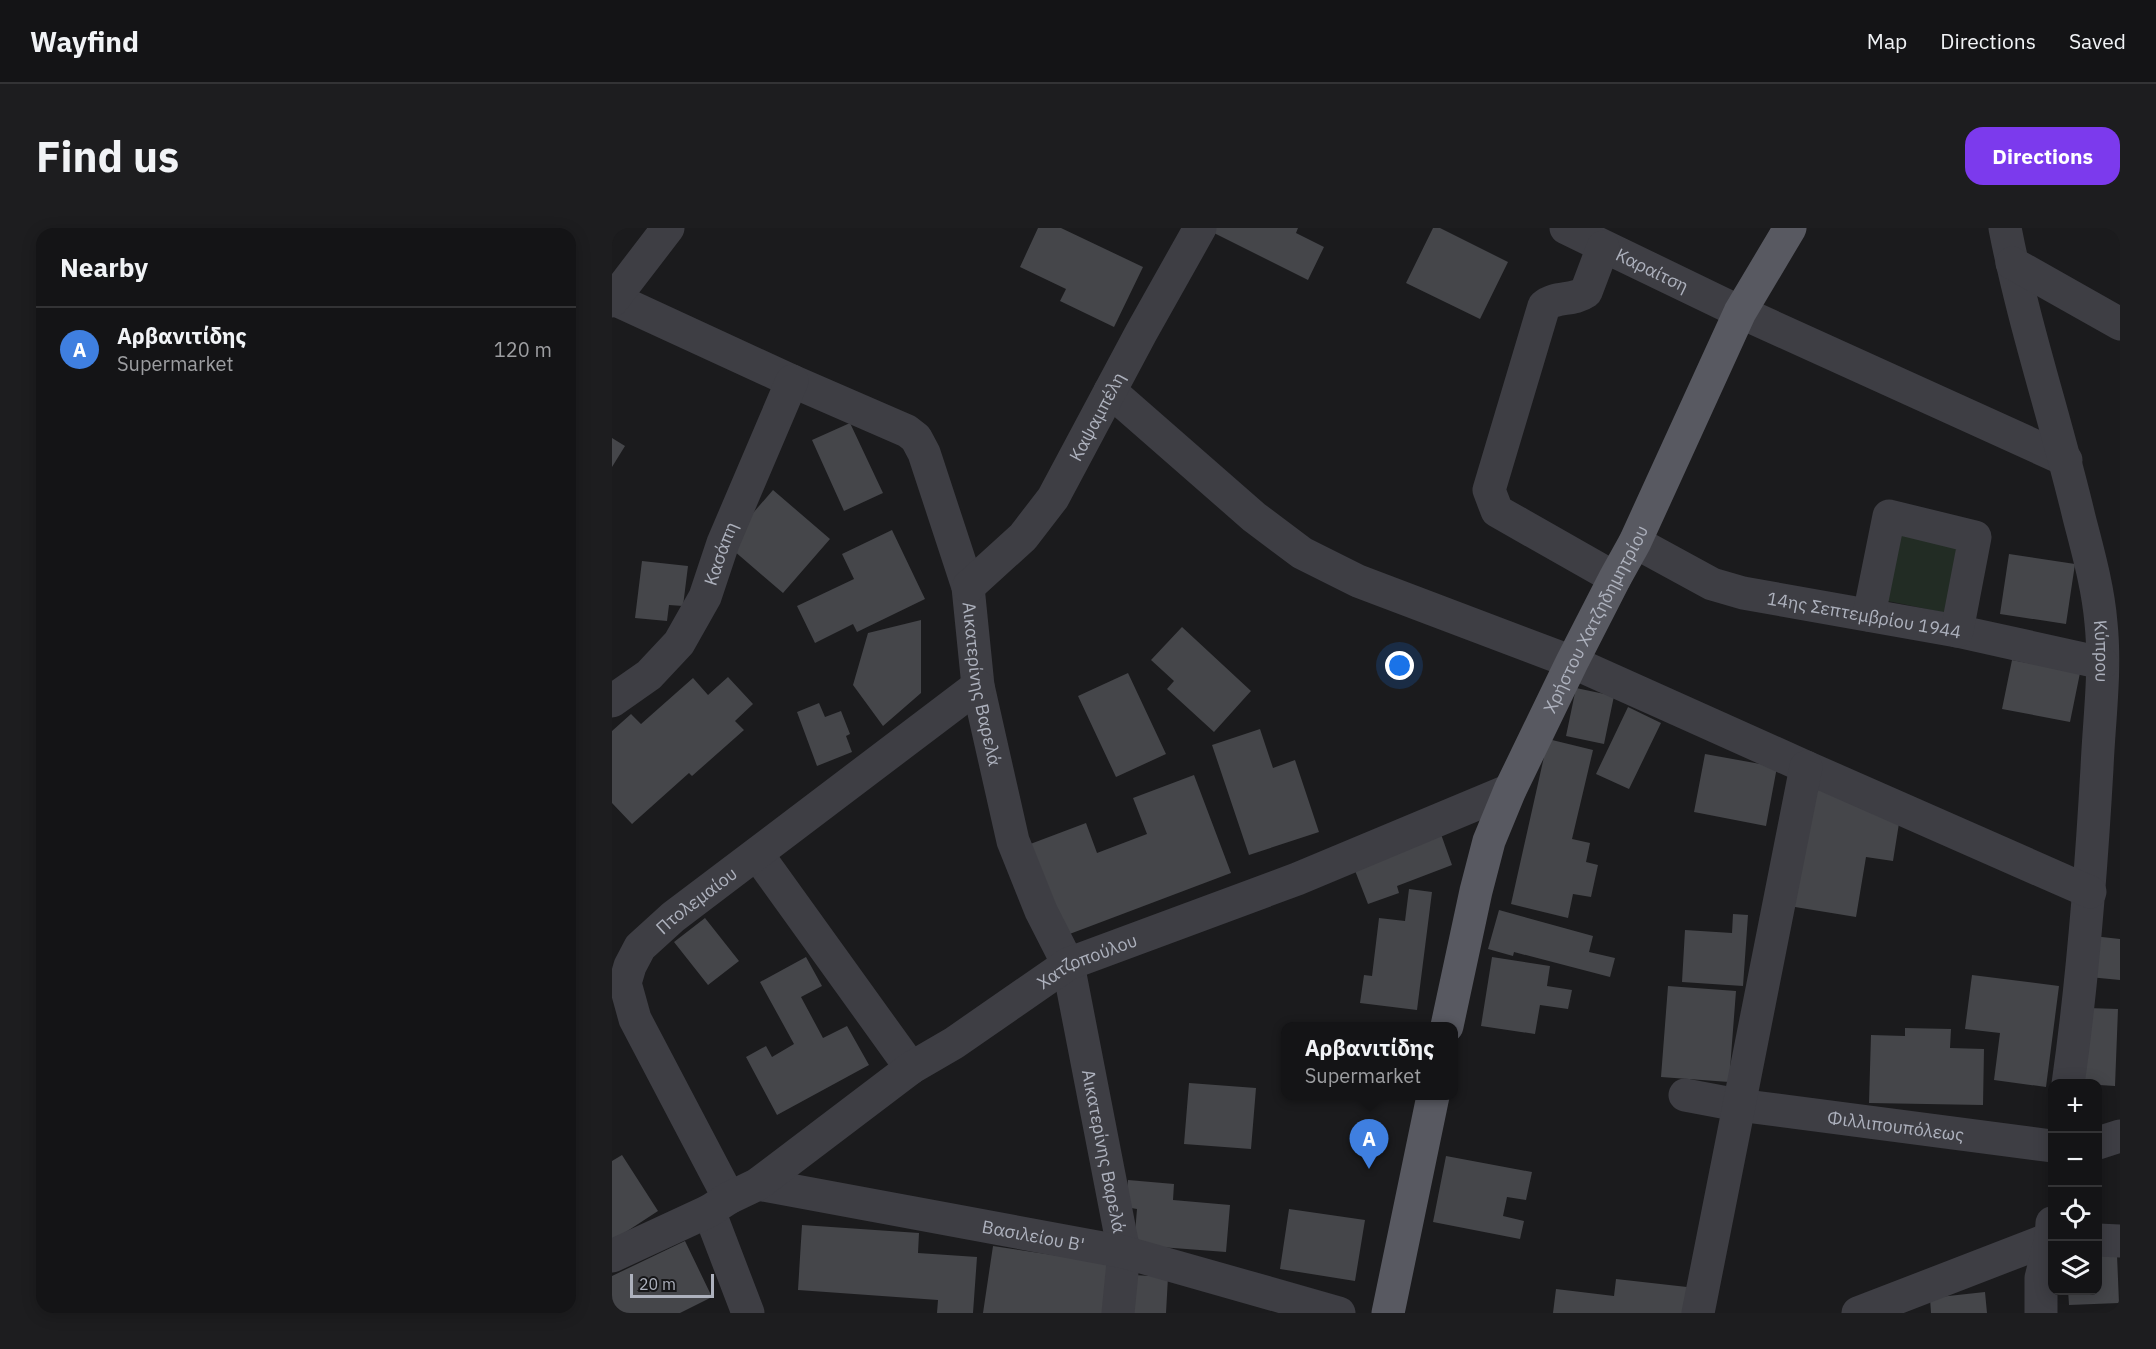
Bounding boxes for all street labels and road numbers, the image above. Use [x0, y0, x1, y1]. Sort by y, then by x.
street label: Καραίτση [1612, 242, 1693, 297]
street label: Καψαμπέλη [1063, 368, 1130, 465]
street label: Κασάπη [698, 518, 742, 588]
street label: Χρήστου Χατζηδημητρίου [1538, 521, 1653, 717]
street label: 14ης Σεπτεμβρίου 1944 [1765, 586, 1963, 643]
street label: Αικατερίνης Βαρελά [958, 601, 1007, 768]
street label: Κύπρου [2089, 619, 2114, 683]
street label: Πτολεμαίου [651, 861, 741, 939]
street label: Χατζοπούλου [1032, 928, 1140, 994]
street label: Αικατερίνης Βαρελά [1077, 1067, 1132, 1235]
street label: Φιλλιπουπόλεως [1826, 1105, 1966, 1146]
street label: Βασιλείου Β' [980, 1214, 1086, 1256]

